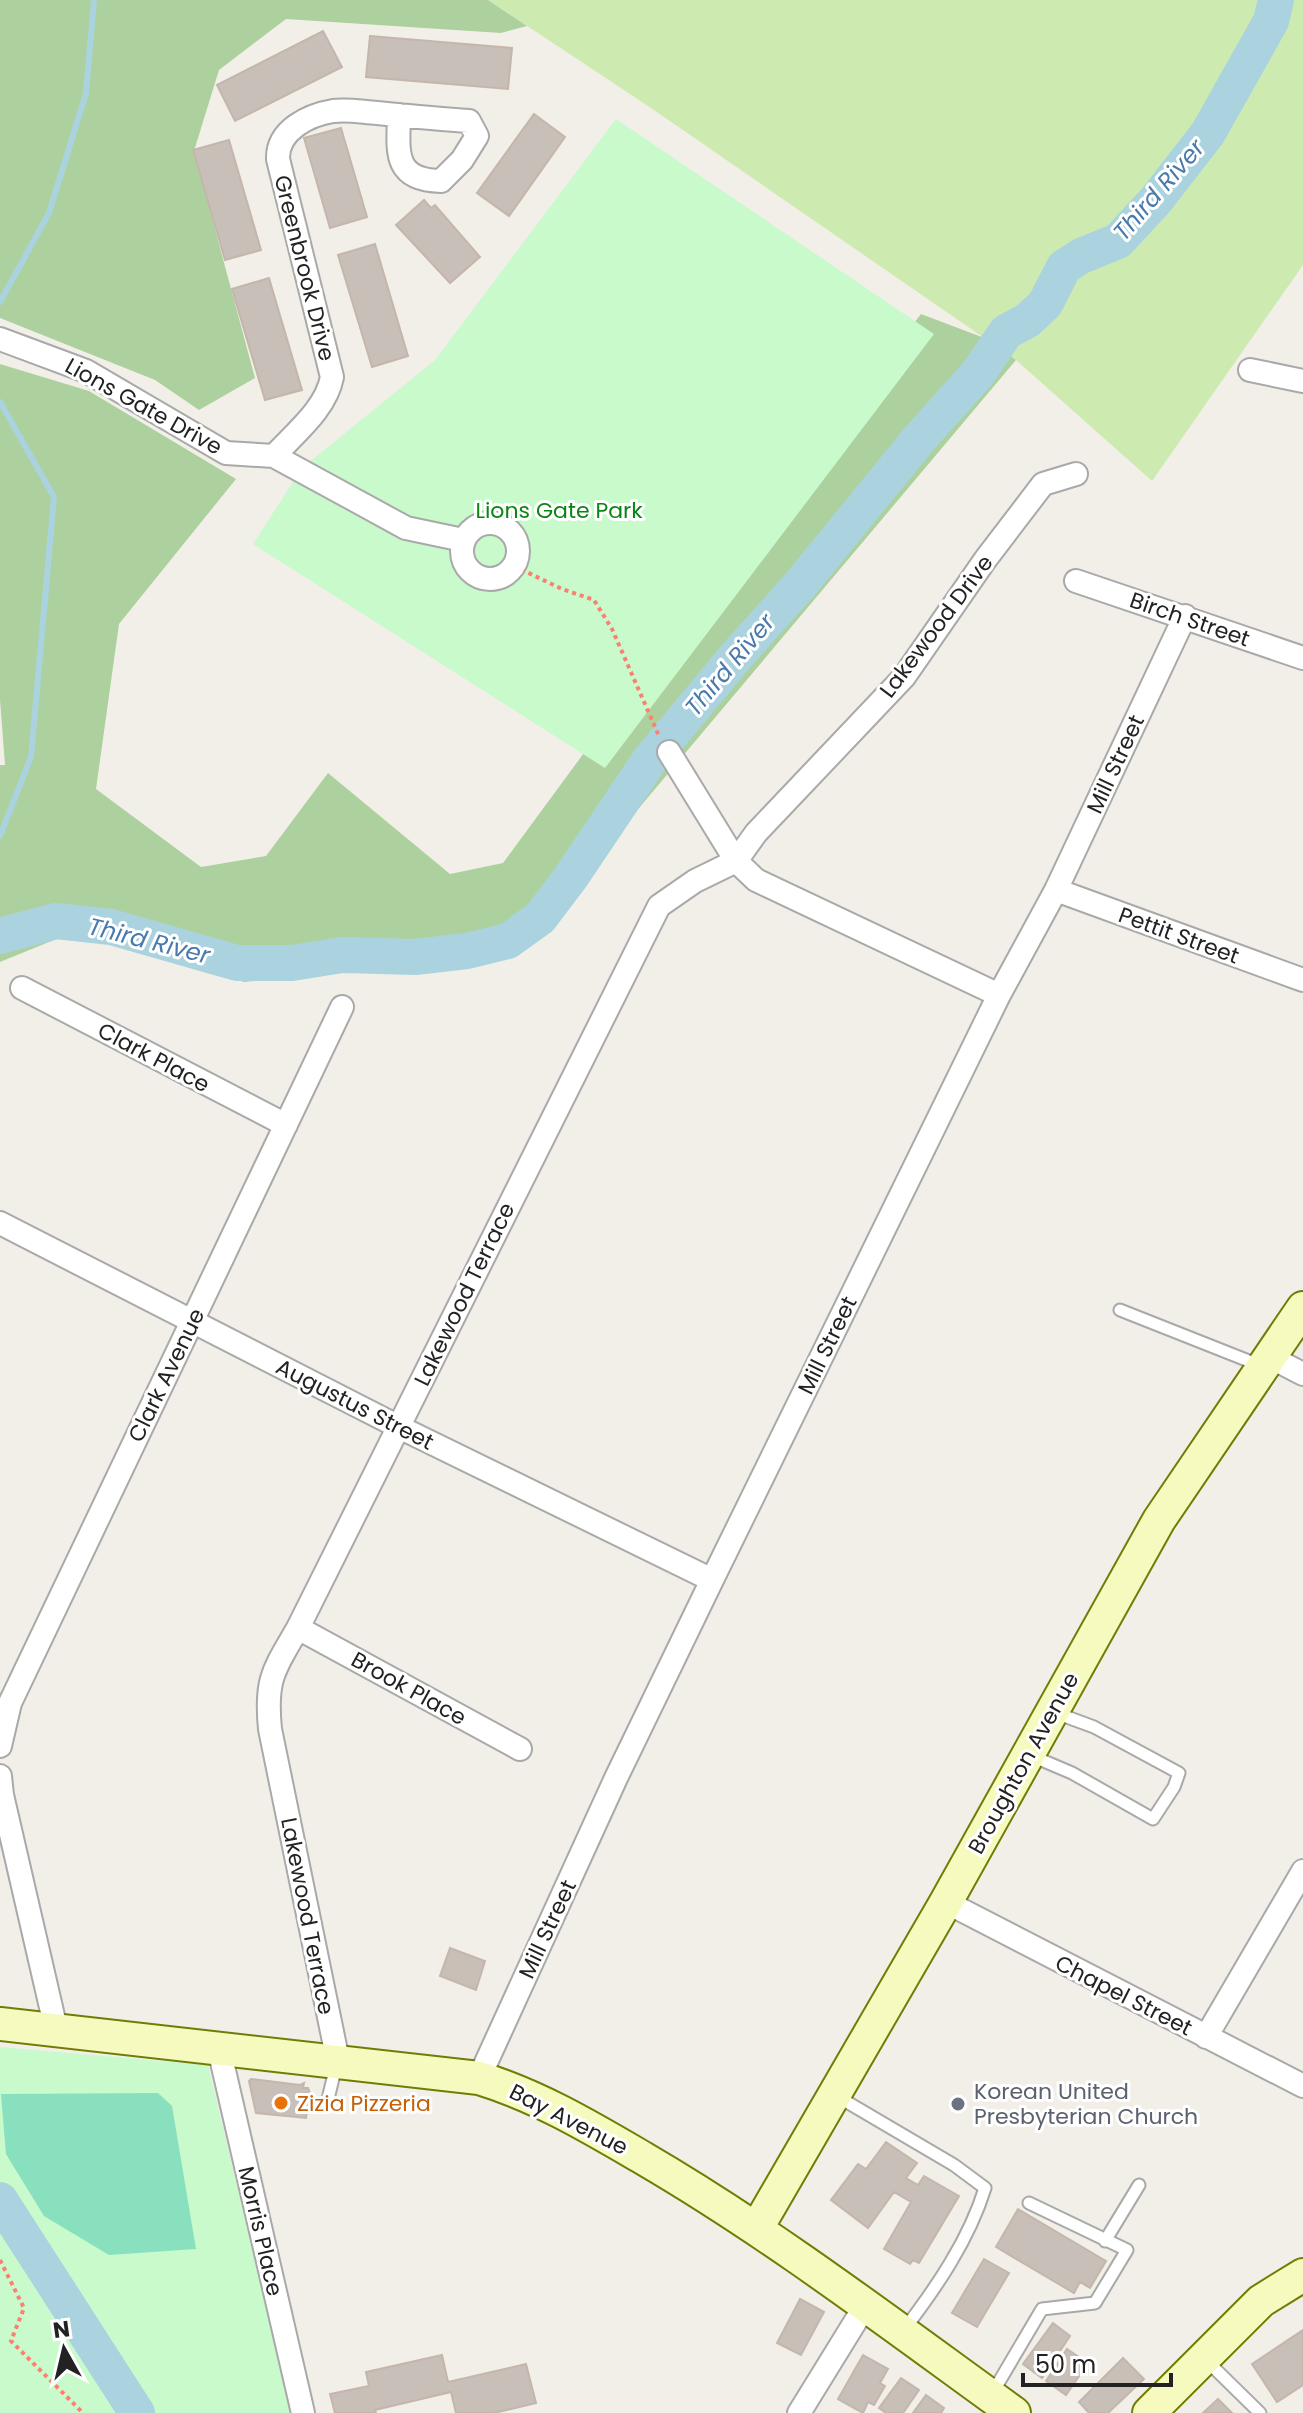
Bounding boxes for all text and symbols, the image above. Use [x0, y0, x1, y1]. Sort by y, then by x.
water label: Third River [1105, 131, 1213, 247]
street label: Greenbrook Drive [266, 172, 343, 364]
street label: Lions Gate Drive [60, 350, 228, 462]
park label: Lions Gate Park [475, 495, 643, 526]
street label: Lakewood Drive [872, 549, 1000, 704]
street label: Birch Street [1126, 584, 1254, 654]
water label: Third River [677, 606, 783, 723]
street label: Mill Street [1079, 710, 1152, 819]
street label: Pettit Street [1114, 899, 1243, 972]
water label: Third River [85, 909, 214, 972]
street label: Clark Place [92, 1015, 215, 1100]
street label: Lakewood Terrace [407, 1197, 522, 1391]
street label: Mill Street [790, 1291, 864, 1399]
street label: Clark Avenue [121, 1303, 212, 1447]
street label: Augustus Street [271, 1351, 439, 1458]
street label: Brook Place [346, 1644, 472, 1733]
street label: Broughton Avenue [961, 1667, 1086, 1860]
street label: Lakewood Terrace [273, 1815, 342, 2017]
street label: Mill Street [511, 1875, 584, 1984]
street label: Chapel Street [1050, 1948, 1198, 2043]
street label: Bay Avenue [504, 2076, 633, 2163]
place label: Korean United Presbyterian Church [974, 2076, 1198, 2132]
place label: Zizia Pizzeria [297, 2088, 431, 2119]
marker: Zizia Pizzeria [272, 2094, 290, 2112]
marker: Korean United Presbyterian Church [949, 2095, 967, 2113]
street label: Morris Place [231, 2163, 290, 2299]
north arrow [24, 2309, 104, 2389]
text: N [51, 2313, 72, 2346]
scale bar [1023, 2337, 1171, 2387]
text: 50 m [1035, 2348, 1096, 2381]

